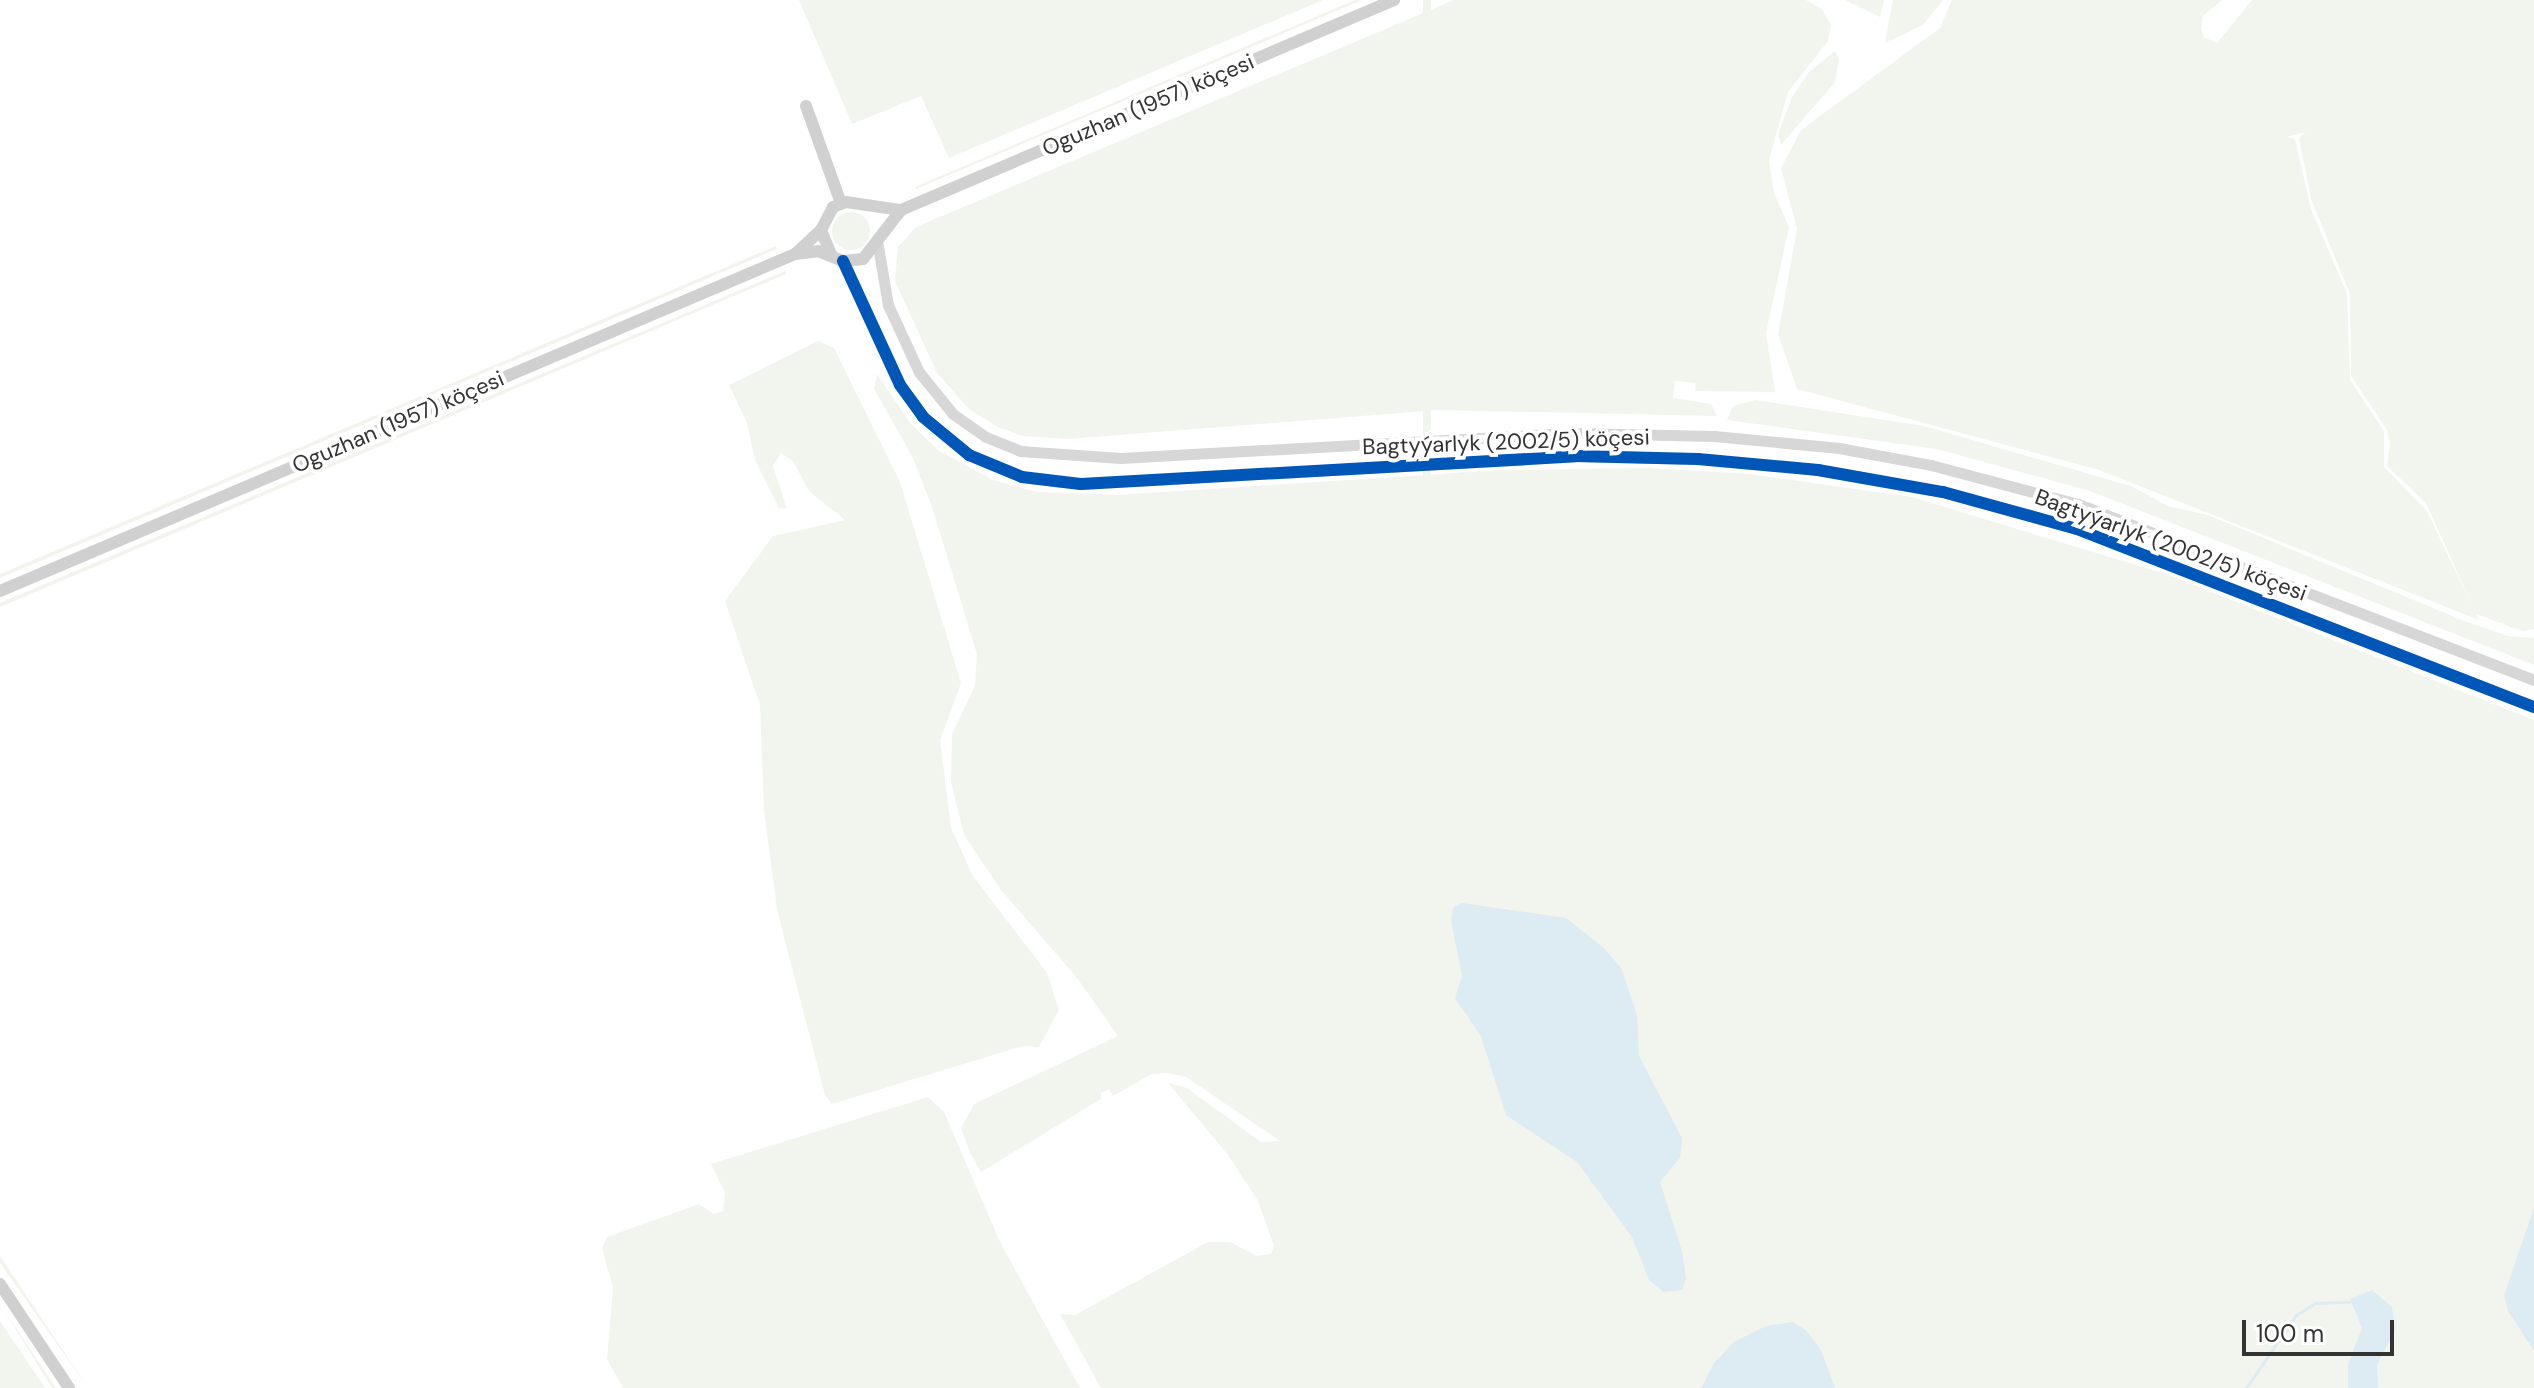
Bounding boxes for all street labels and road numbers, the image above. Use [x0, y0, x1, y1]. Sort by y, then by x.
street label: Oguzhan (1957) köçesi [1038, 48, 1258, 162]
street label: Oguzhan (1957) köçesi [288, 365, 508, 479]
street label: Bagtyýarlyk (2002/5) köçesi [1362, 424, 1650, 460]
street label: Bagtyýarlyk (2002/5) köçesi [2031, 483, 2311, 607]

